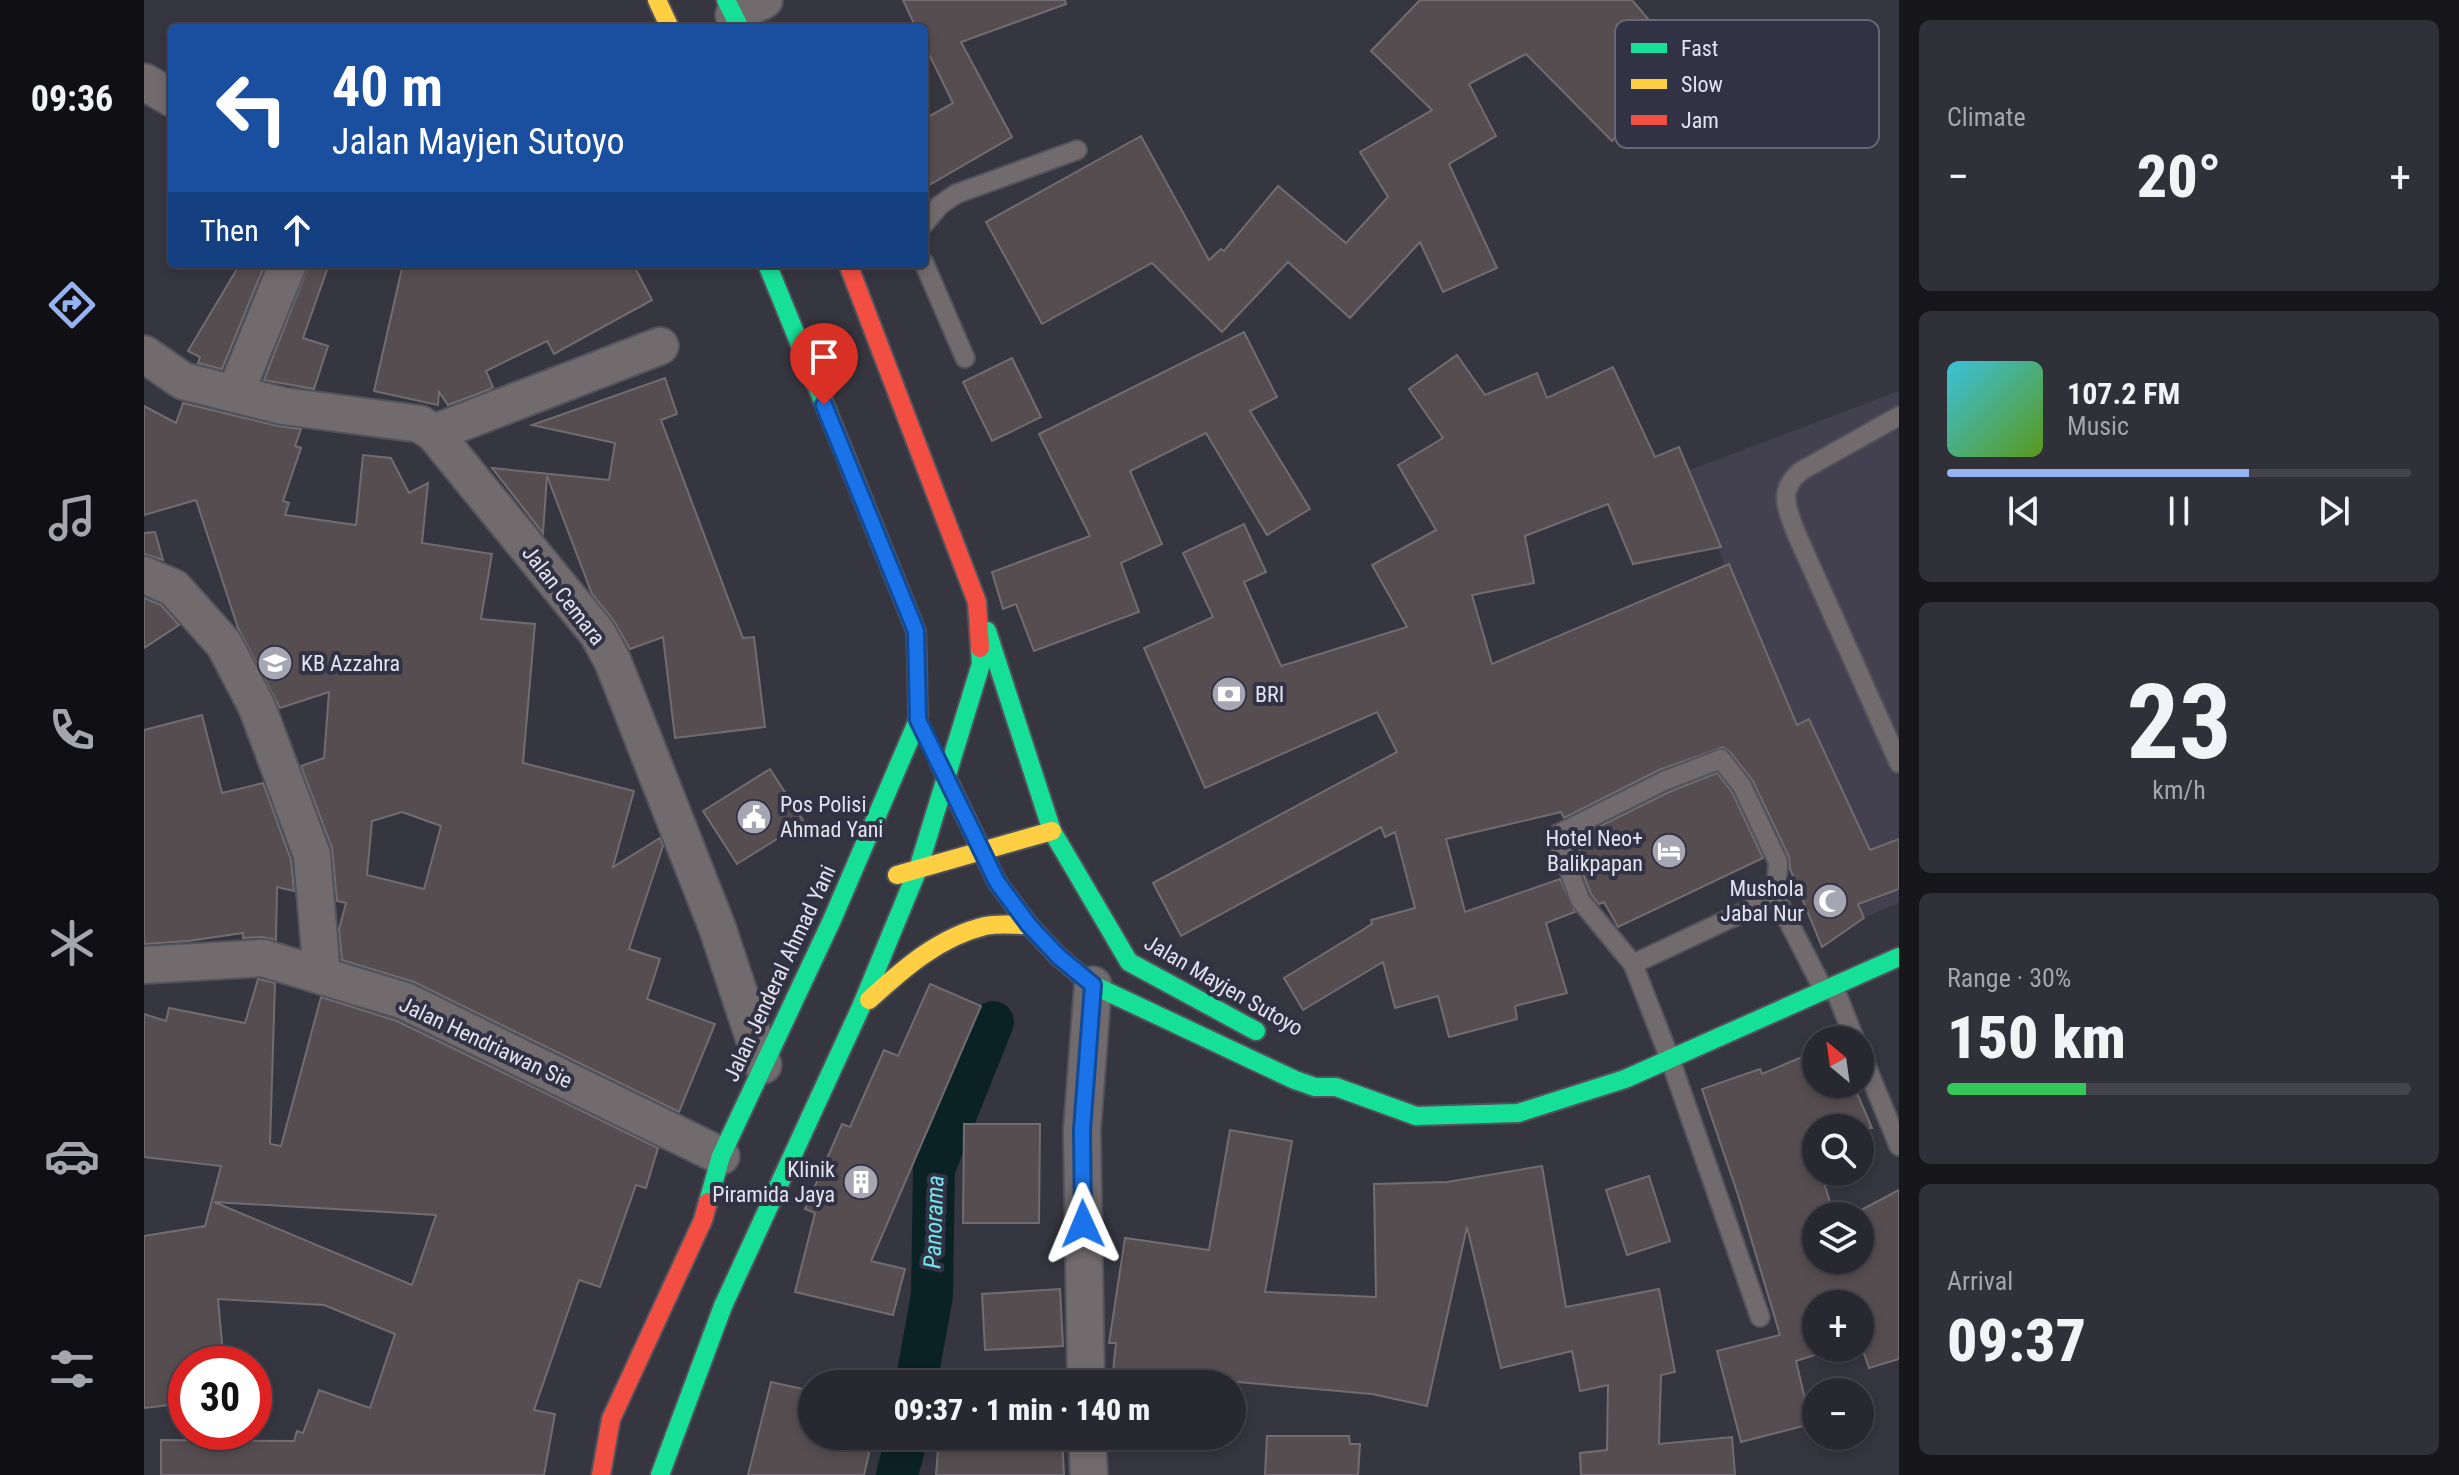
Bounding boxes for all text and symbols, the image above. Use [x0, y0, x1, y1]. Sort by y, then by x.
legend [1615, 20, 1879, 148]
text: Fast [1681, 36, 1718, 61]
text: 40 m [332, 54, 443, 120]
icon: left [200, 56, 304, 160]
text: Slow [1681, 72, 1723, 97]
text: 09:36 [31, 78, 113, 120]
text: Climate [1947, 102, 2026, 132]
text: Jam [1681, 108, 1719, 133]
text: Jalan Mayjen Sutoyo [332, 121, 625, 163]
text: 20° [2137, 141, 2221, 212]
text: − [1947, 151, 1969, 203]
text: + [2389, 151, 2411, 203]
icon: ahead [275, 208, 319, 252]
text: Then [200, 213, 259, 248]
icon: directions [44, 277, 100, 333]
pin [790, 323, 858, 405]
icon: arrive [802, 335, 846, 379]
text: 107.2 FM [2067, 376, 2180, 411]
text: Music [2067, 411, 2129, 441]
icon: previous [2002, 489, 2046, 533]
icon: pause [2157, 489, 2201, 533]
icon: next [2312, 489, 2356, 533]
icon: music [44, 490, 100, 546]
street label: Jalan Cemara [517, 541, 610, 650]
school or university icon: KB Azzahra [256, 644, 294, 682]
place label: KB Azzahra [301, 651, 400, 676]
text: 23 [2126, 662, 2232, 783]
bank icon: BRI [1210, 675, 1248, 713]
place label: BRI [1255, 682, 1284, 707]
icon: phone [44, 702, 100, 758]
text: km/h [2152, 775, 2206, 805]
place label: Pos Polisi Ahmad Yani [780, 792, 883, 842]
public building icon: Pos Polisi Ahmad Yani [735, 798, 773, 836]
place label: Hotel Neo+ Balikpapan [1545, 826, 1643, 876]
hotel icon: Hotel Neo+ Balikpapan [1650, 832, 1688, 870]
street label: Jalan Jenderal Ahmad Yani [718, 861, 841, 1085]
place label: Mushola Jabal Nur [1720, 876, 1804, 926]
mosque icon: Mushola Jabal Nur [1811, 882, 1849, 920]
icon: climate [44, 915, 100, 971]
street label: Jalan Mayjen Sutoyo [1140, 930, 1307, 1041]
text: Range · 30% [1947, 963, 2071, 993]
street label: Jalan Hendriawan Sie [395, 991, 576, 1093]
text: 150 km [1947, 1002, 2126, 1073]
north arrow [1802, 1026, 1874, 1098]
map controls [1802, 1026, 1874, 1450]
button: search [1802, 1114, 1874, 1186]
icon: car [44, 1128, 100, 1184]
place label: Klinik Piramida Jaya [712, 1157, 835, 1207]
building icon: Klinik Piramida Jaya [842, 1163, 880, 1201]
water label: Panorama [918, 1175, 950, 1269]
position arrow [1041, 1182, 1125, 1266]
button: layers [1802, 1202, 1874, 1274]
text: Arrival [1947, 1266, 2013, 1296]
button: + [1802, 1290, 1874, 1362]
text: 09:37 [1947, 1305, 2086, 1376]
icon: filters [44, 1341, 100, 1397]
speed limit sign: 30 [168, 1346, 272, 1450]
button: − [1802, 1378, 1874, 1450]
text: 09:37 · 1 min · 140 m [894, 1392, 1150, 1427]

